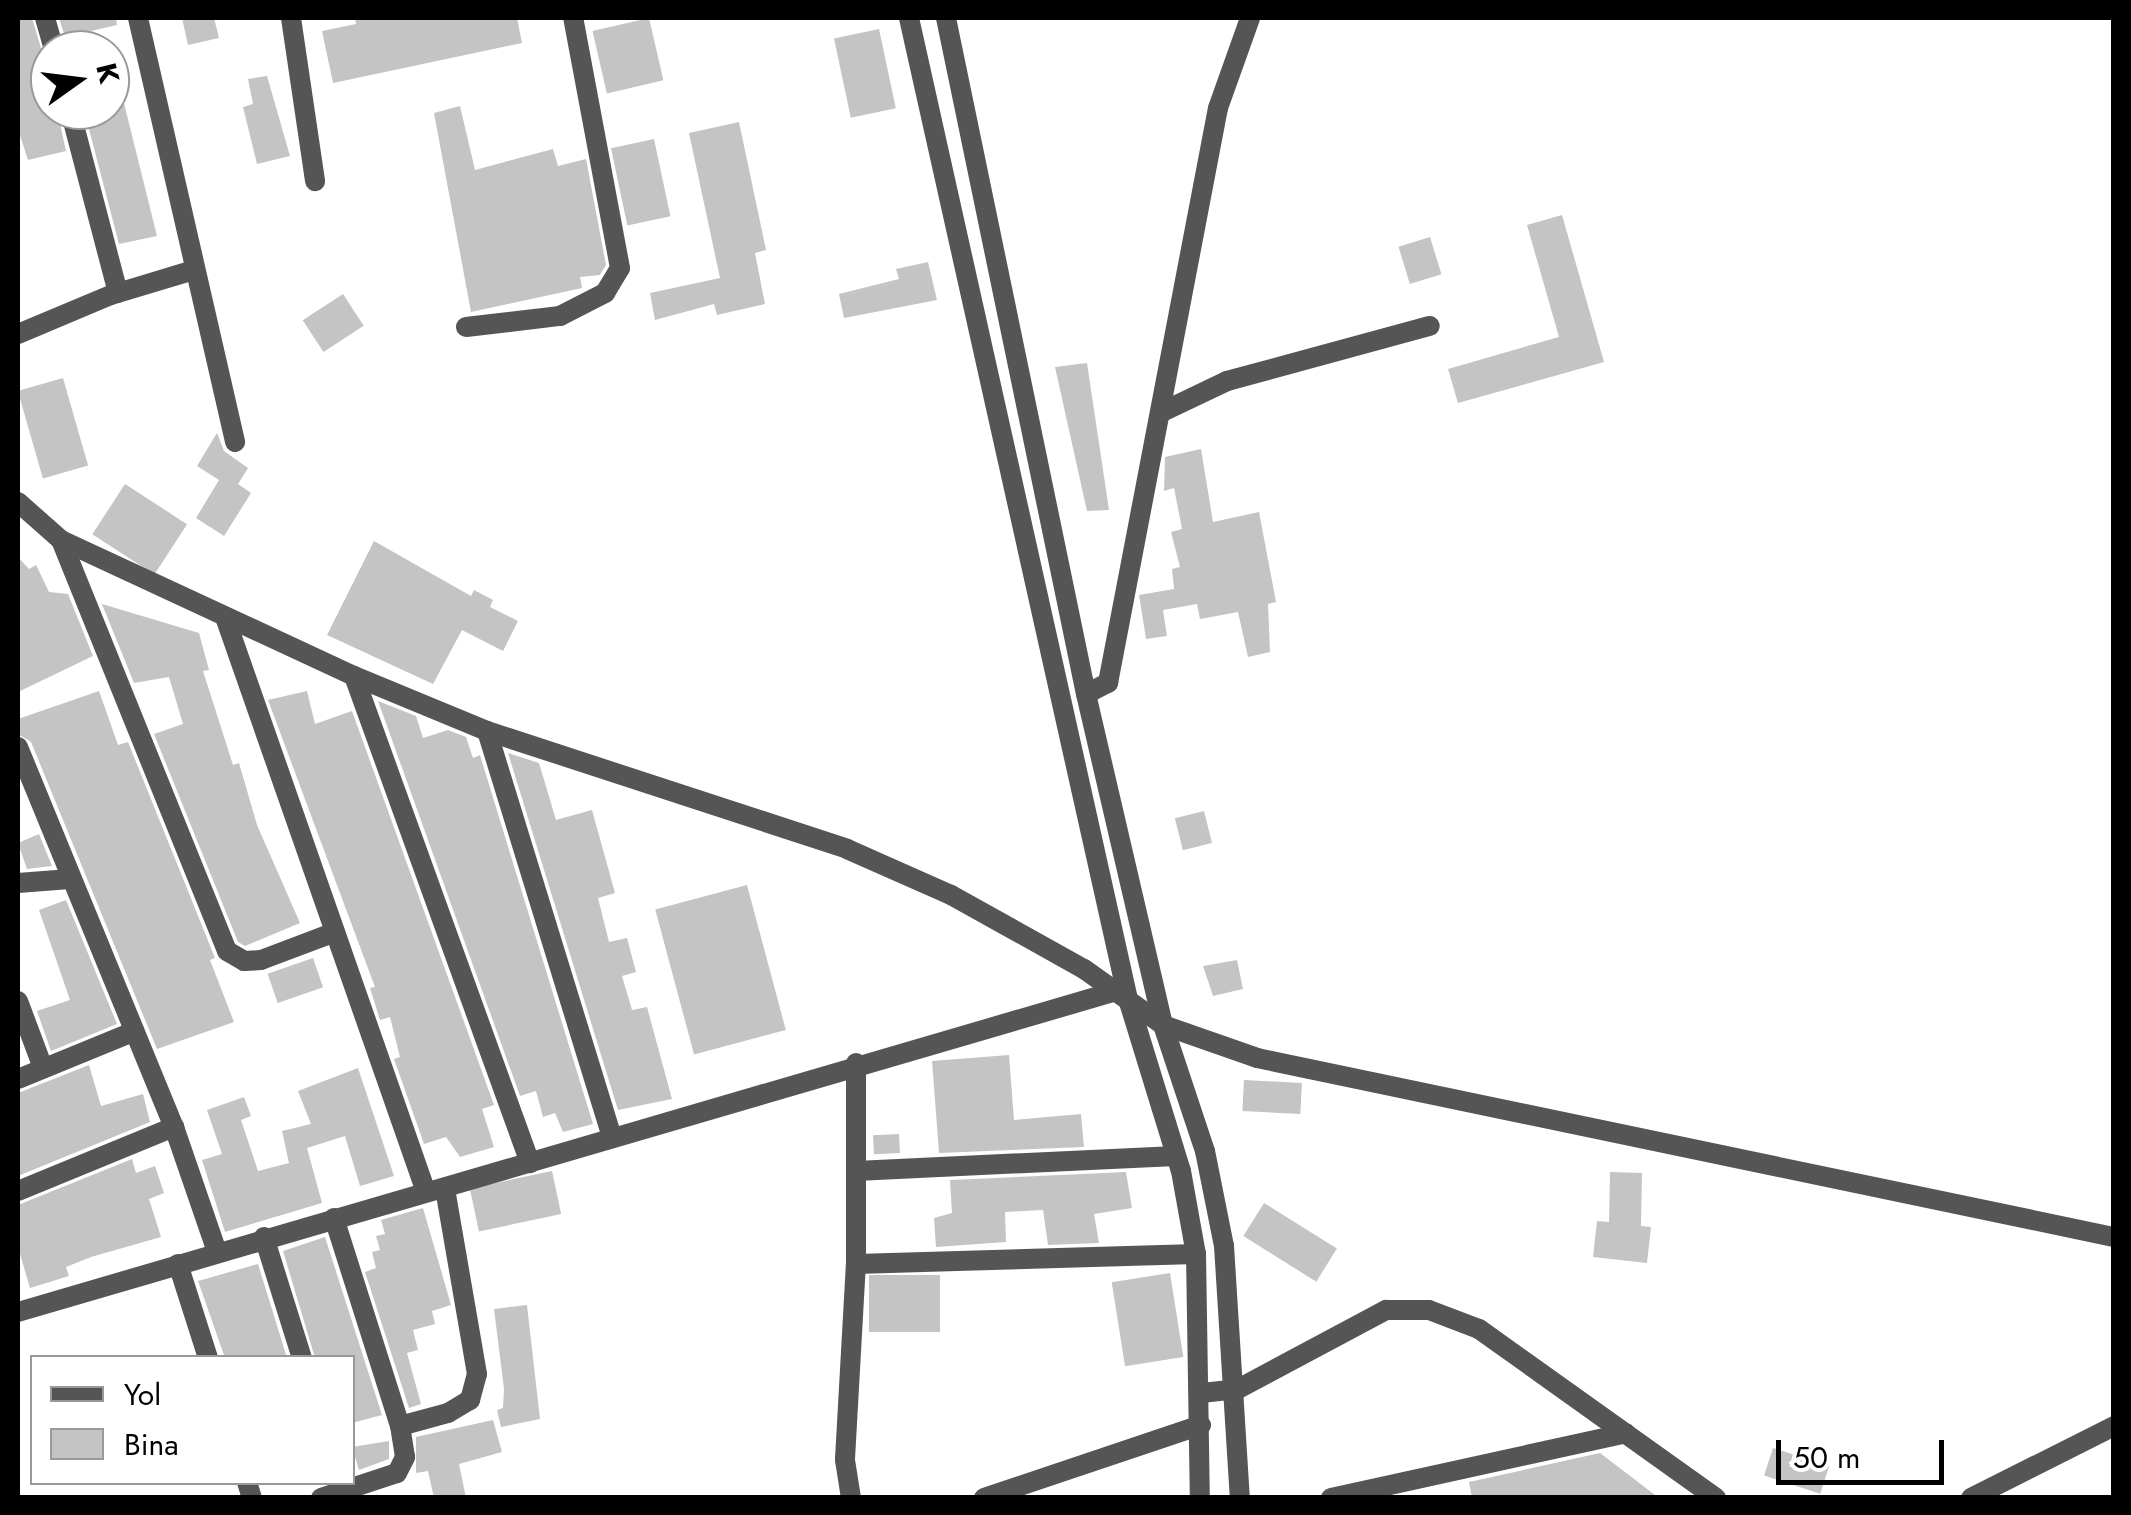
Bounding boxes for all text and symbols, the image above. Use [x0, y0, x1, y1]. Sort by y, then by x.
north arrow [30, 30, 130, 130]
text: K [85, 59, 130, 88]
legend [30, 1355, 355, 1485]
text: Yol [124, 1373, 161, 1416]
scale bar [1781, 1420, 1948, 1482]
text: Bina [124, 1423, 179, 1466]
text: 50 m [1793, 1436, 1860, 1479]

